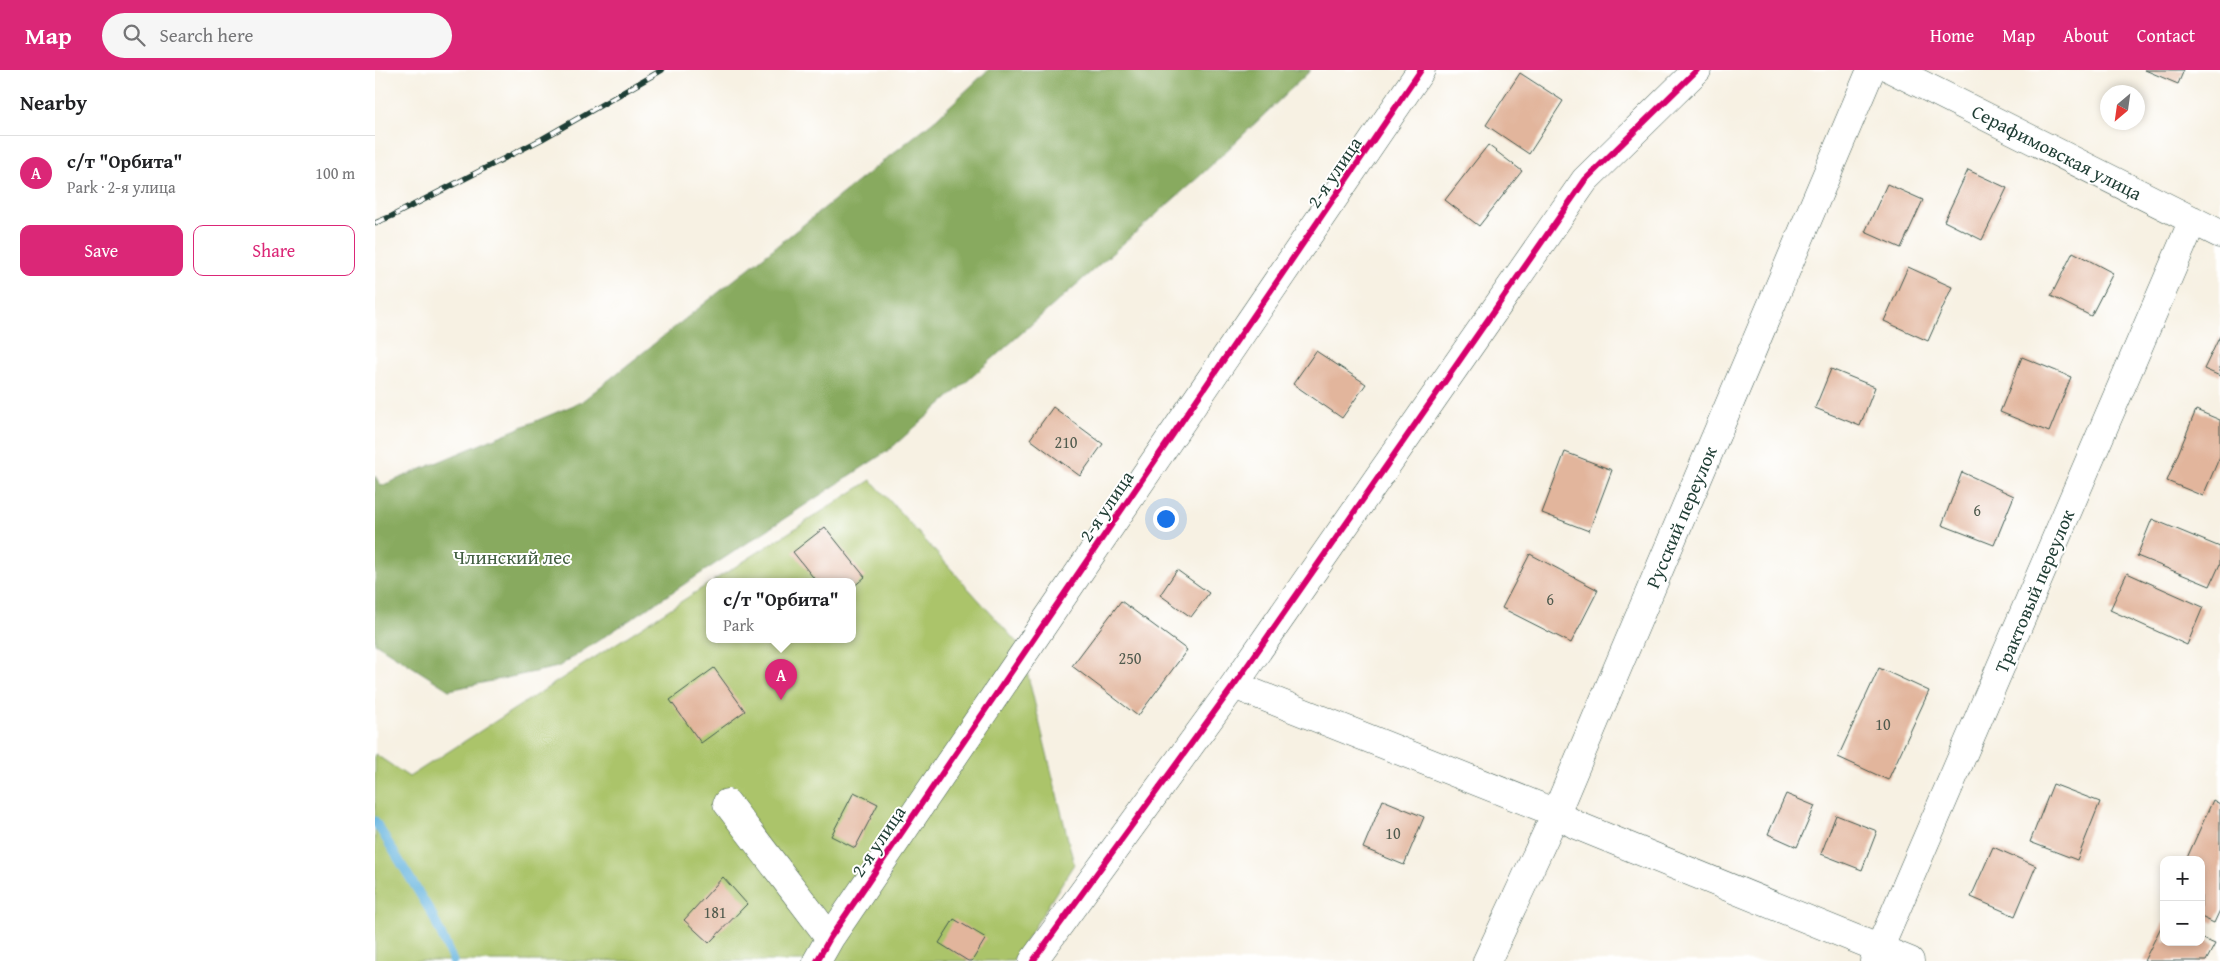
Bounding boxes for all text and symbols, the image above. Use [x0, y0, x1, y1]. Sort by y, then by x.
search box [102, 13, 452, 58]
text: Map [25, 18, 72, 53]
icon: search [120, 21, 148, 49]
text: Search here [160, 21, 253, 49]
text: Home [1930, 22, 1974, 49]
text: Map [2002, 22, 2035, 49]
text: About [2063, 22, 2109, 49]
text: Contact [2137, 22, 2195, 49]
north arrow [2100, 85, 2145, 130]
text: Nearby [20, 87, 87, 118]
street label: Серафимовская улица [1967, 97, 2147, 207]
street label: 2-я улица [1300, 131, 1368, 213]
text: с/т "Орбита" [67, 147, 182, 175]
text: A [31, 161, 41, 185]
text: 100 m [315, 161, 355, 185]
text: Park · 2-я улица [67, 175, 176, 199]
button: Save [20, 225, 183, 276]
button: Share [193, 225, 355, 276]
house number: 210 [1054, 430, 1078, 454]
street label: Русский переулок [1638, 442, 1724, 592]
street label: 2-я улица [1072, 465, 1140, 547]
house number: 6 [1973, 498, 1981, 522]
street label: Трактовый переулок [1987, 505, 2081, 677]
your location [1153, 506, 1179, 532]
park label: Члинский лес [453, 543, 571, 571]
popup [706, 578, 856, 643]
text: с/т "Орбита" [723, 585, 839, 613]
house number: 6 [1546, 587, 1554, 611]
text: Park [723, 613, 754, 637]
house number: 250 [1118, 646, 1142, 670]
pin: A [765, 659, 797, 700]
house number: 10 [1875, 712, 1891, 736]
street label: 2-я улица [844, 800, 912, 882]
house number: 10 [1385, 821, 1401, 845]
map controls [2160, 856, 2205, 946]
button: + [2160, 856, 2205, 901]
house number: 181 [703, 900, 727, 924]
button: − [2160, 901, 2205, 946]

